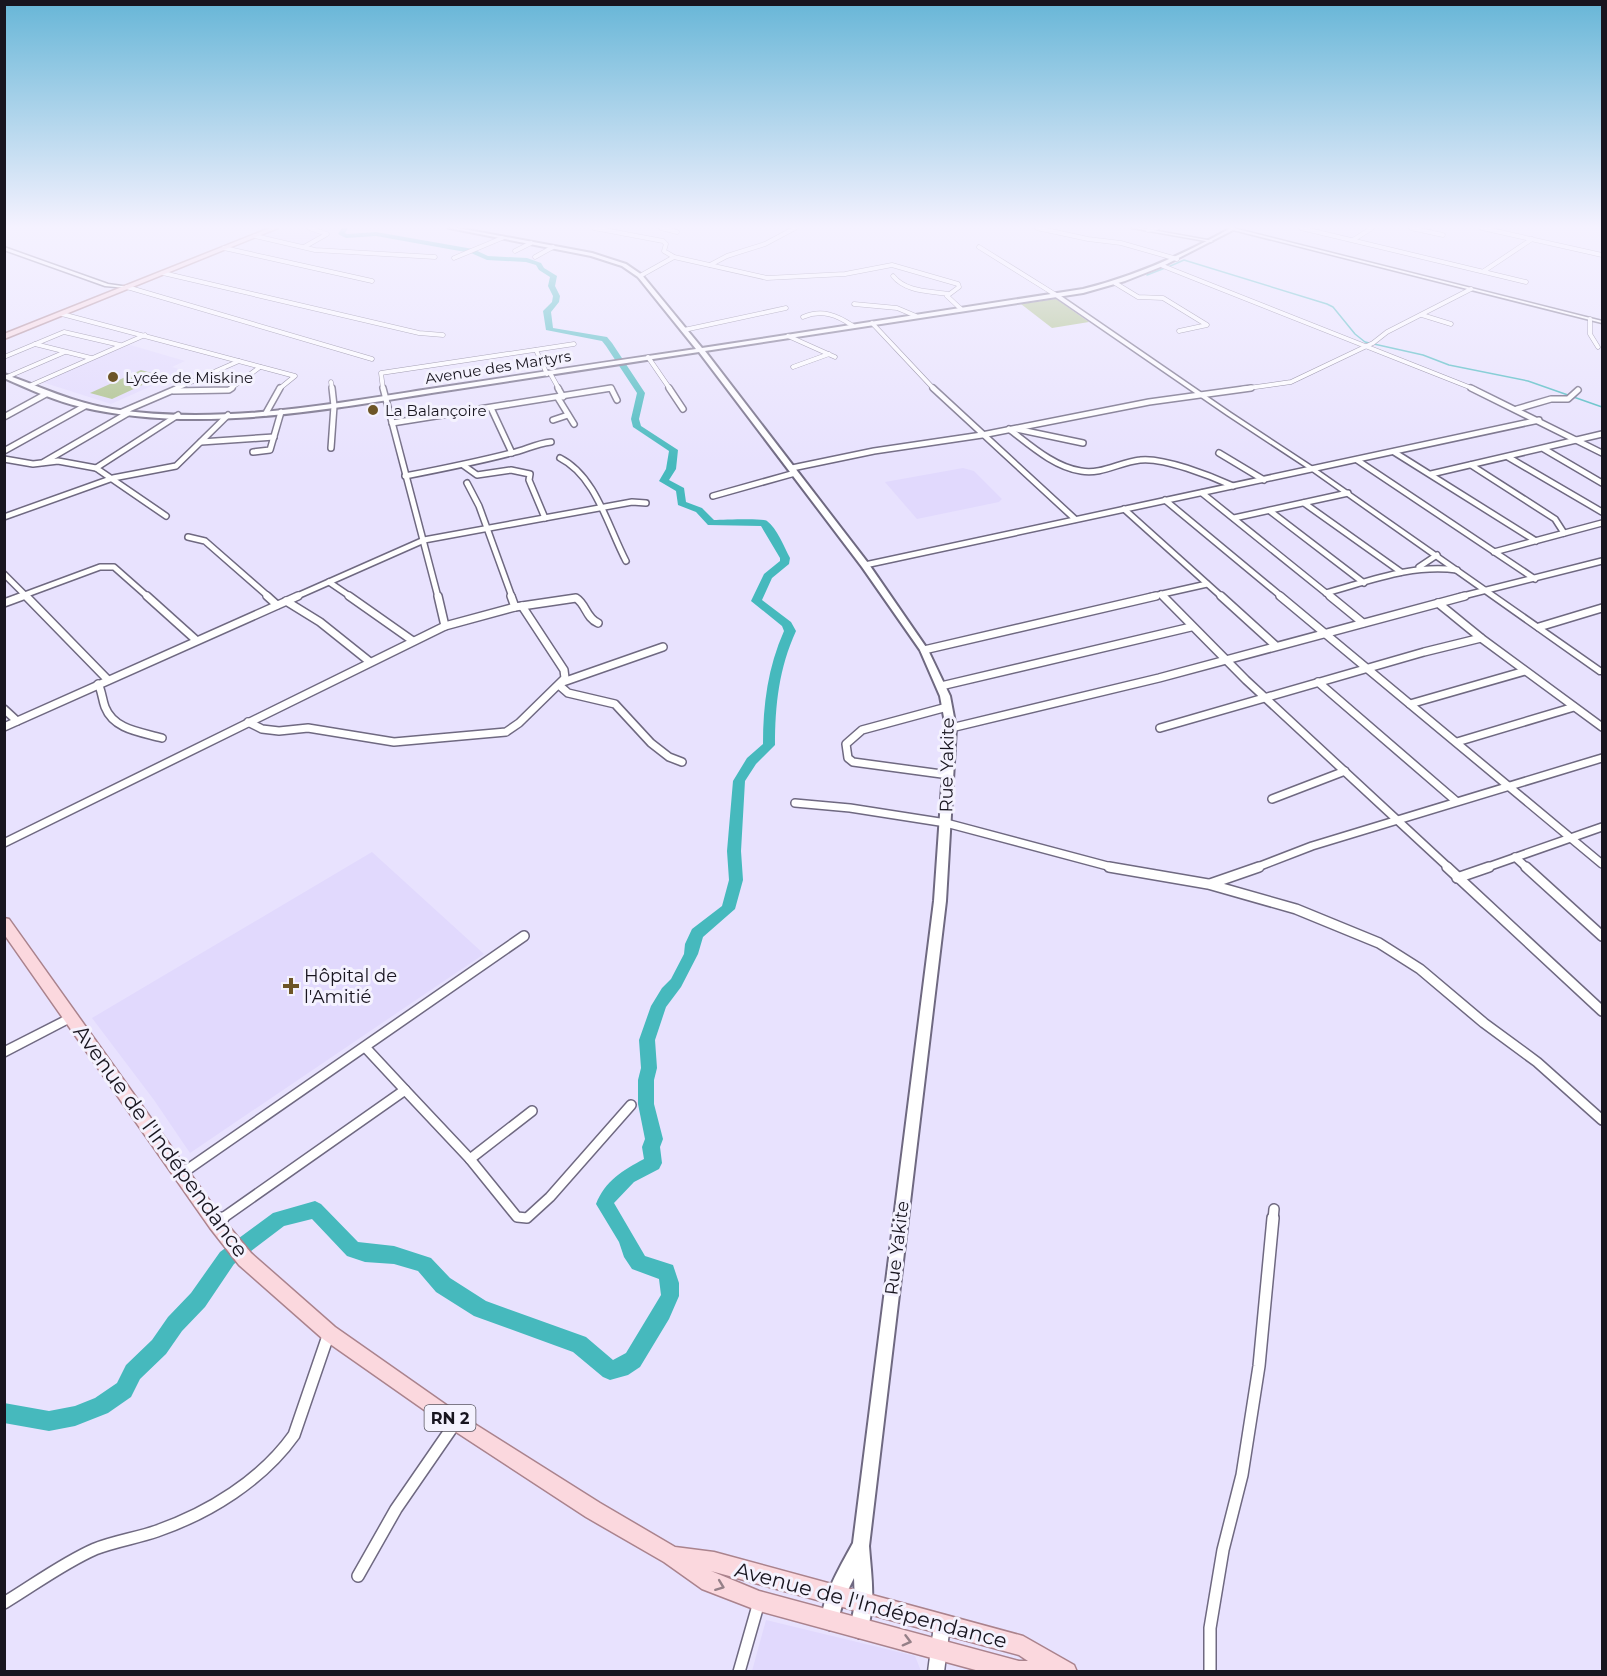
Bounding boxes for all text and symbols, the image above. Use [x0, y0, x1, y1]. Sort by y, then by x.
street label: Avenue des Martyrs [424, 346, 572, 388]
place label: Lycée de Miskine [125, 368, 253, 387]
marker: Lycée de Miskine [106, 370, 120, 384]
place label: La Balançoire [385, 401, 486, 420]
marker: La Balançoire [366, 403, 380, 417]
street label: Rue Yakite [935, 717, 959, 813]
place label: Hôpital de l'Amitié [304, 965, 397, 1008]
marker: Hôpital de l'Amitié [282, 977, 300, 995]
street label: Avenue de l'Indépendance [68, 1020, 254, 1262]
street label: Rue Yakite [880, 1199, 914, 1296]
road number: RN 2 [424, 1405, 476, 1431]
street label: Avenue de l'Indépendance [732, 1557, 1010, 1653]
one-way arrow [714, 1579, 725, 1591]
one-way arrow [902, 1634, 912, 1647]

